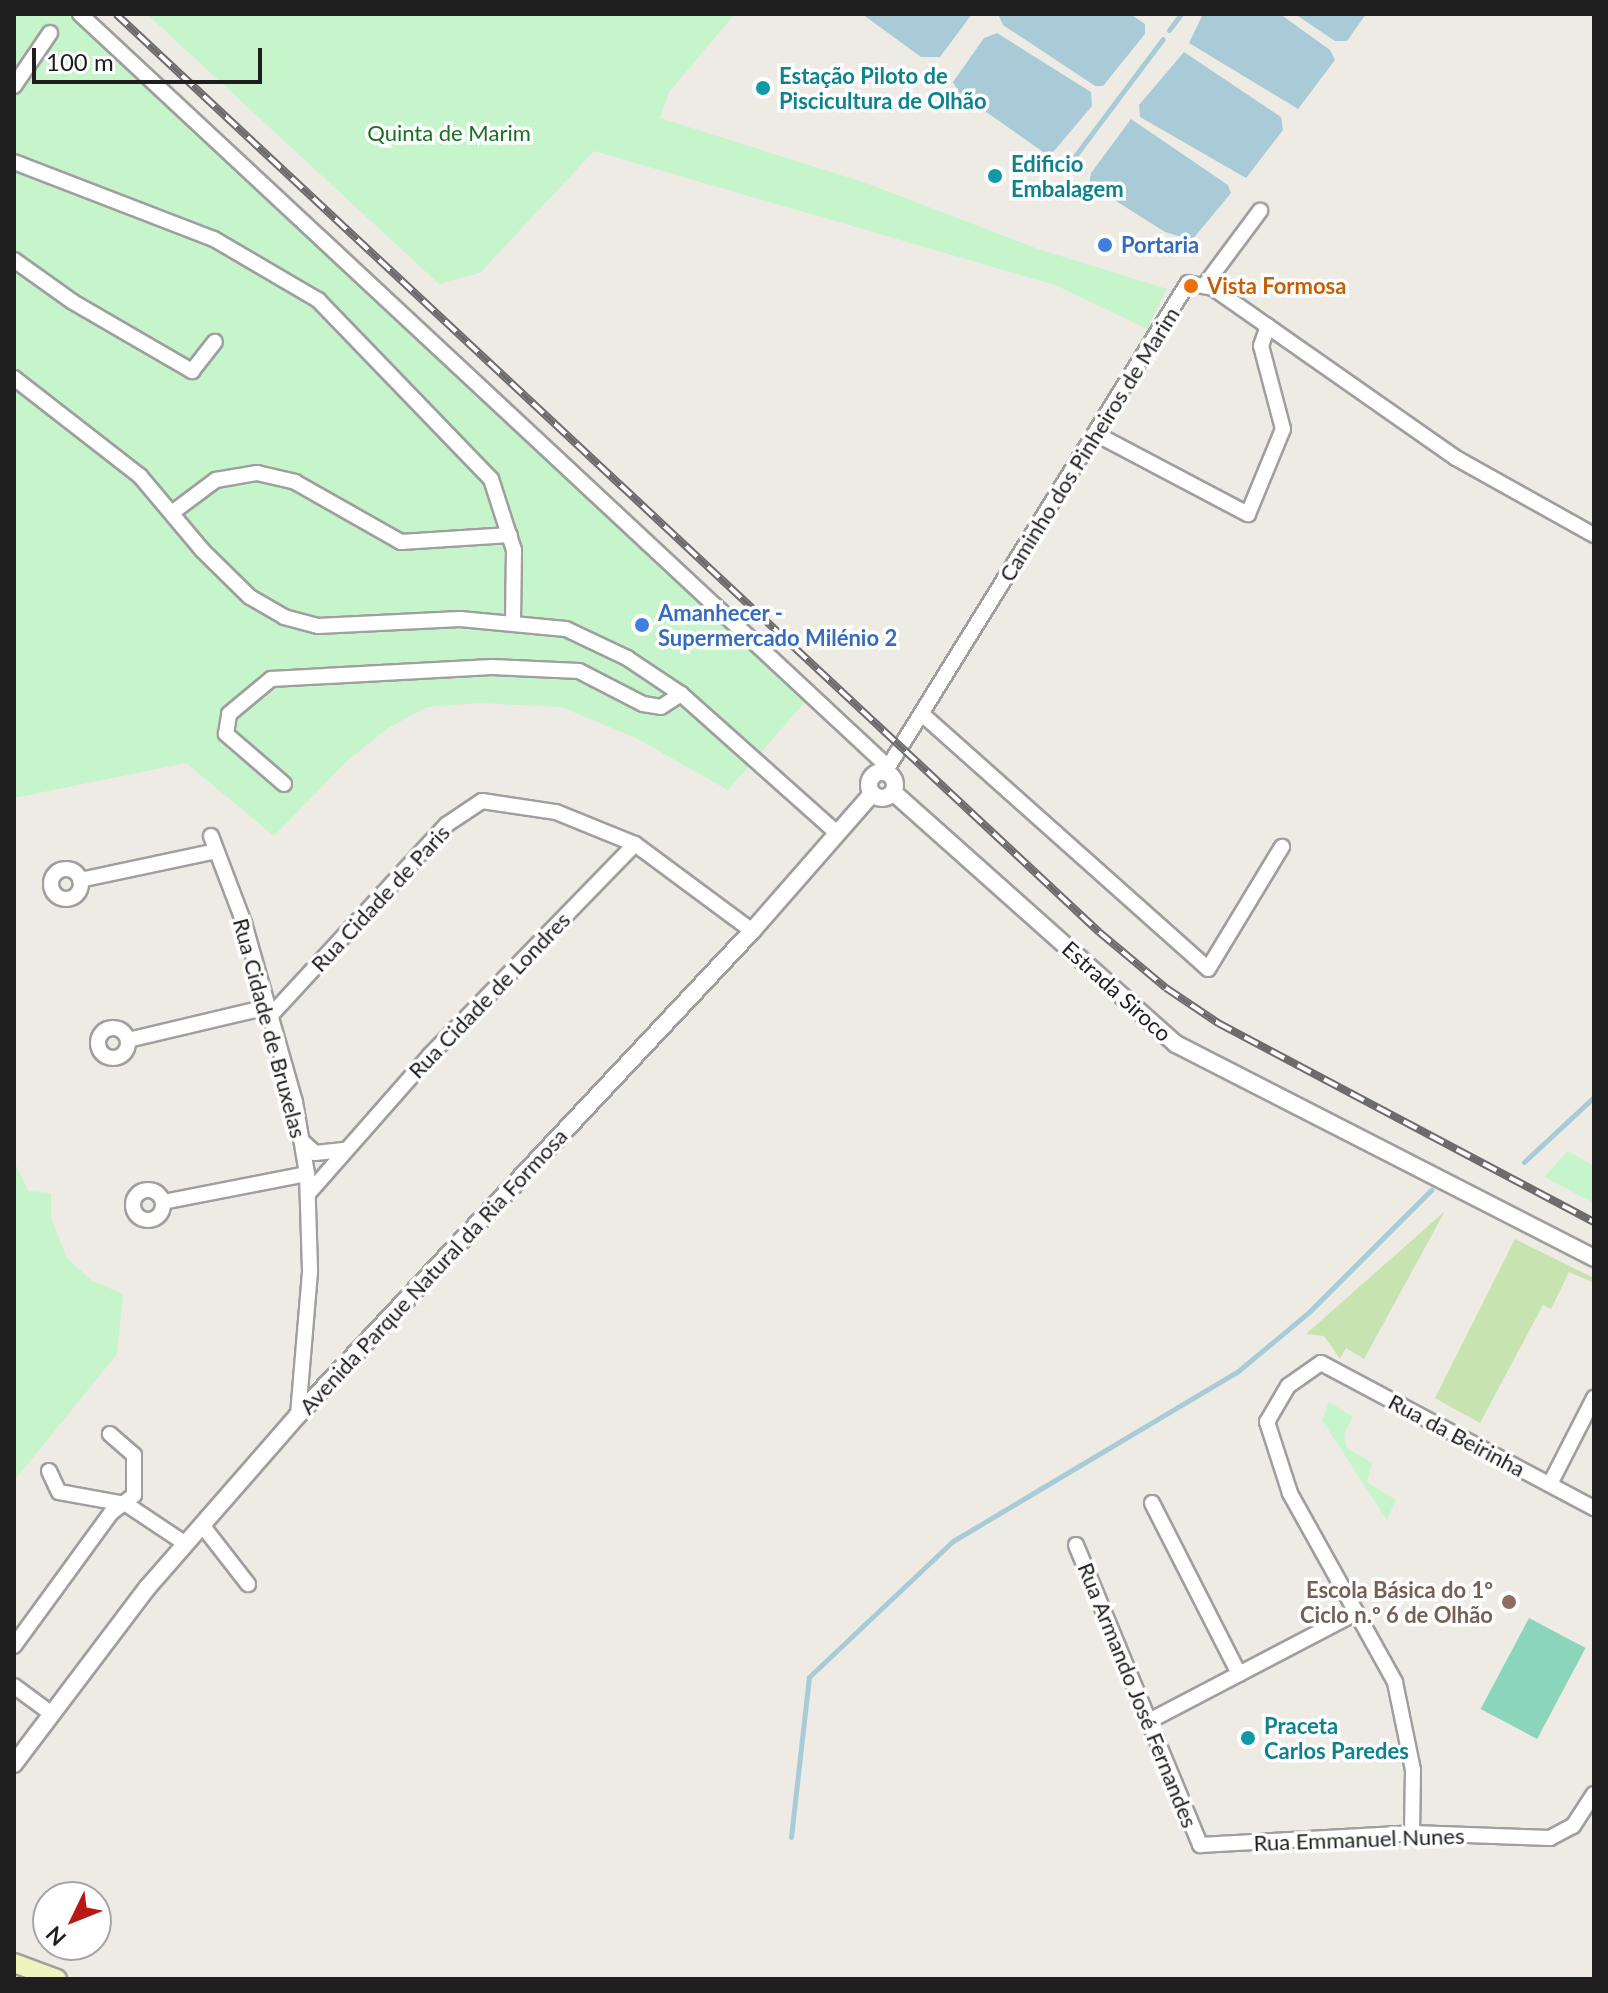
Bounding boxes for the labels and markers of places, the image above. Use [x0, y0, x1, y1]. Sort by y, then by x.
place label: Estação Piloto de Piscicultura de Olhão [779, 62, 987, 114]
marker: Estação Piloto de Piscicultura de Olhão [754, 79, 772, 97]
place label: Edificio Embalagem [1011, 150, 1124, 202]
marker: Edificio Embalagem [986, 167, 1004, 185]
place label: Portaria [1121, 232, 1199, 258]
marker: Portaria [1096, 236, 1114, 254]
place label: Vista Formosa [1207, 273, 1346, 299]
marker: Vista Formosa [1182, 277, 1200, 295]
place label: Amanhecer - Supermercado Milénio 2 [658, 599, 897, 650]
marker: Amanhecer - Supermercado Milénio 2 [633, 616, 651, 634]
place label: Escola Básica do 1º Ciclo n.º 6 de Olhão [1300, 1576, 1493, 1628]
marker: Escola Básica do 1º Ciclo n.º 6 de Olhão [1500, 1593, 1518, 1611]
place label: Praceta Carlos Paredes [1264, 1712, 1409, 1764]
marker: Praceta Carlos Paredes [1239, 1729, 1257, 1747]

